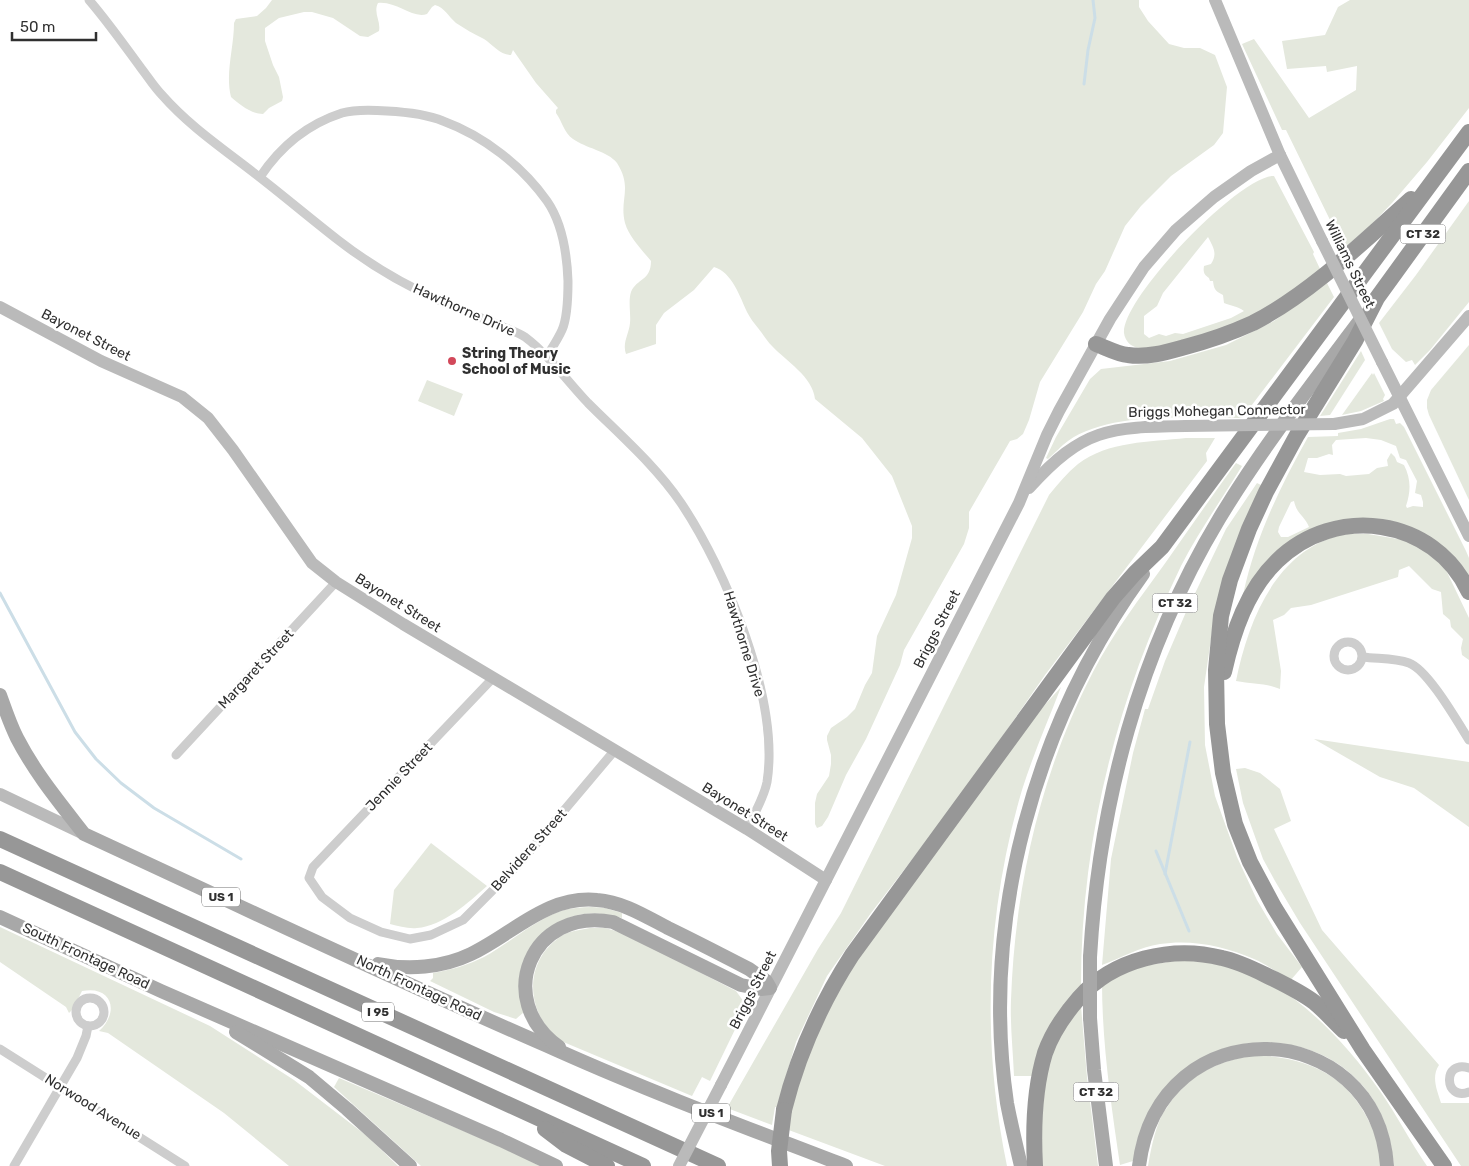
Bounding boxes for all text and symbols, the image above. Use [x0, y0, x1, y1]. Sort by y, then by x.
scale bar [12, 10, 96, 42]
text: 50 m [20, 18, 55, 36]
street label: Williams Street [1321, 217, 1379, 311]
road number: CT 32 [1400, 224, 1446, 243]
street label: Hawthorne Drive [410, 280, 518, 340]
street label: Bayonet Street [38, 305, 134, 365]
place label: String Theory School of Music [462, 345, 571, 378]
marker: String Theory School of Music [446, 355, 458, 367]
street label: Briggs Mohegan Connector [1128, 401, 1307, 421]
street label: Bayonet Street [352, 570, 445, 636]
street label: Briggs Street [910, 586, 964, 671]
street label: Hawthorne Drive [720, 589, 768, 699]
road number: CT 32 [1152, 594, 1198, 612]
street label: Margaret Street [215, 625, 298, 712]
street label: Jennie Street [362, 739, 436, 815]
street label: Bayonet Street [699, 779, 792, 845]
street label: Belvidere Street [488, 805, 571, 895]
road number: US 1 [202, 888, 240, 906]
street label: South Frontage Road [20, 919, 152, 993]
street label: Briggs Street [726, 947, 780, 1032]
street label: North Frontage Road [354, 952, 484, 1024]
road number: I 95 [362, 1002, 394, 1022]
street label: Norwood Avenue [42, 1070, 145, 1144]
road number: CT 32 [1074, 1082, 1118, 1102]
road number: US 1 [692, 1104, 730, 1122]

